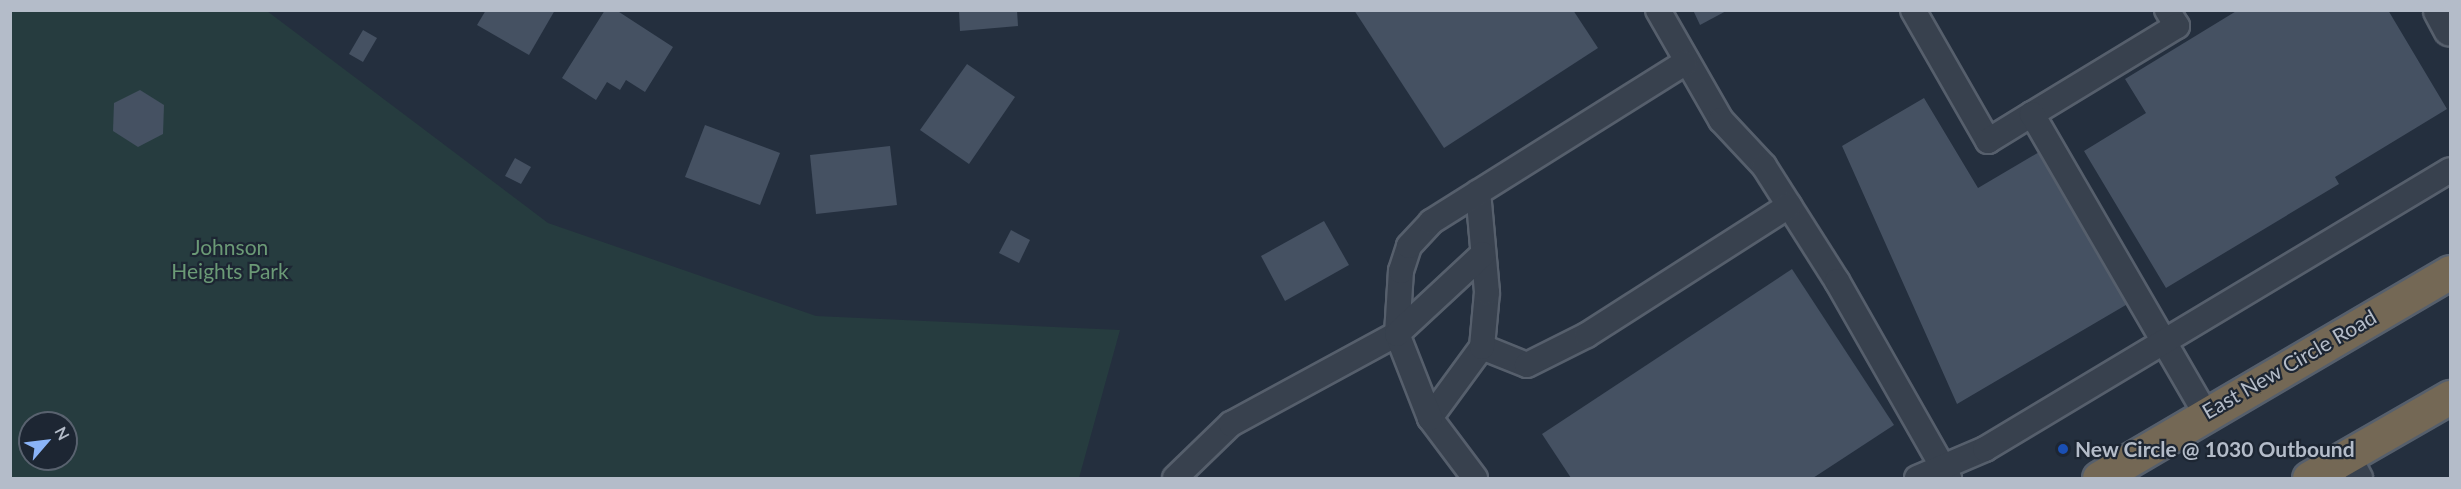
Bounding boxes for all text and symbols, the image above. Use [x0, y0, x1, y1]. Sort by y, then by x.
park label: Johnson Heights Park [171, 234, 289, 284]
street label: East New Circle Road [2197, 304, 2381, 424]
north arrow [18, 411, 78, 471]
text: N [51, 423, 74, 443]
place label: New Circle @ 1030 Outbound [2075, 436, 2355, 462]
marker: New Circle @ 1030 Outbound [2056, 442, 2070, 456]

